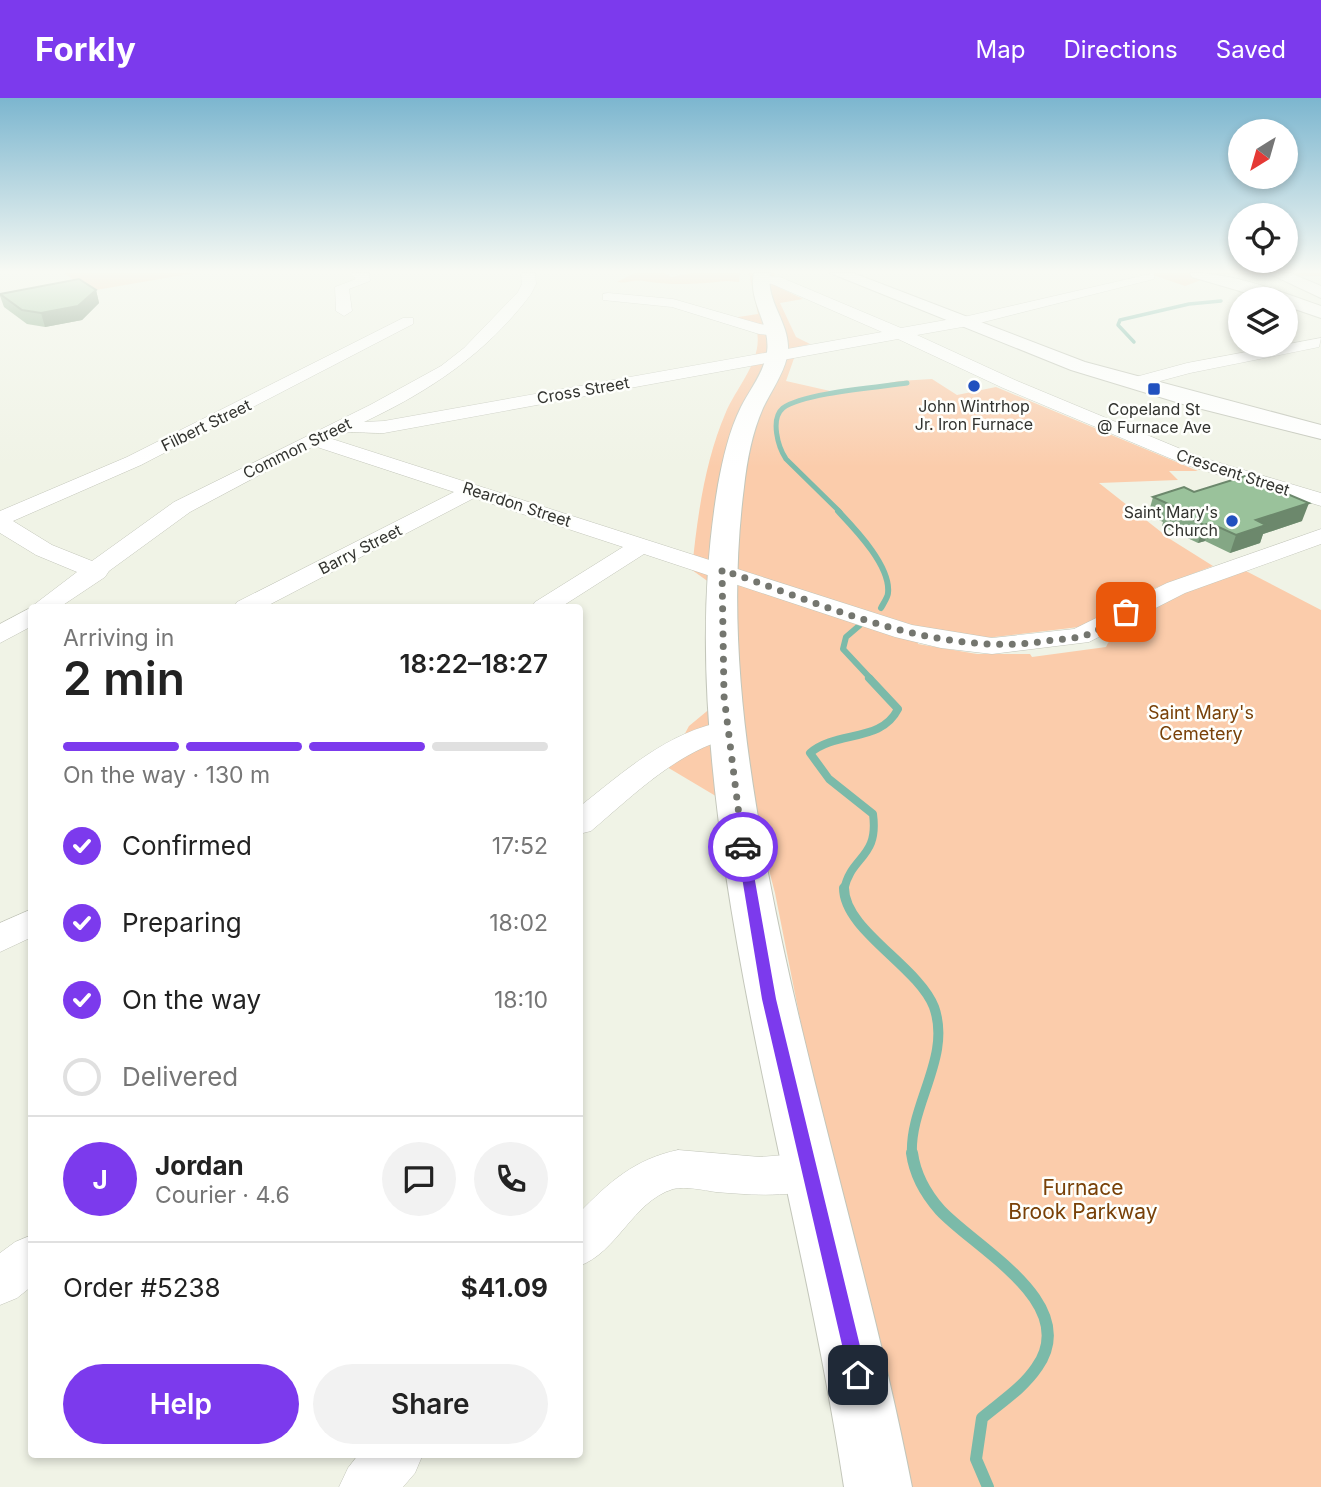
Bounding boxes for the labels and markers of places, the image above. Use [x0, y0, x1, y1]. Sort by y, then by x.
marker: John Wintrhop Jr. Iron Furnace [966, 378, 982, 394]
marker: Copeland St @ Furnace Ave [1146, 381, 1162, 397]
place label: John Wintrhop Jr. Iron Furnace [915, 396, 1033, 434]
place label: Copeland St @ Furnace Ave [1097, 399, 1211, 437]
place label: Saint Mary's Church [1124, 502, 1218, 540]
marker: Saint Mary's Church [1224, 513, 1240, 529]
pin [1096, 582, 1156, 642]
pin [828, 1345, 888, 1405]

